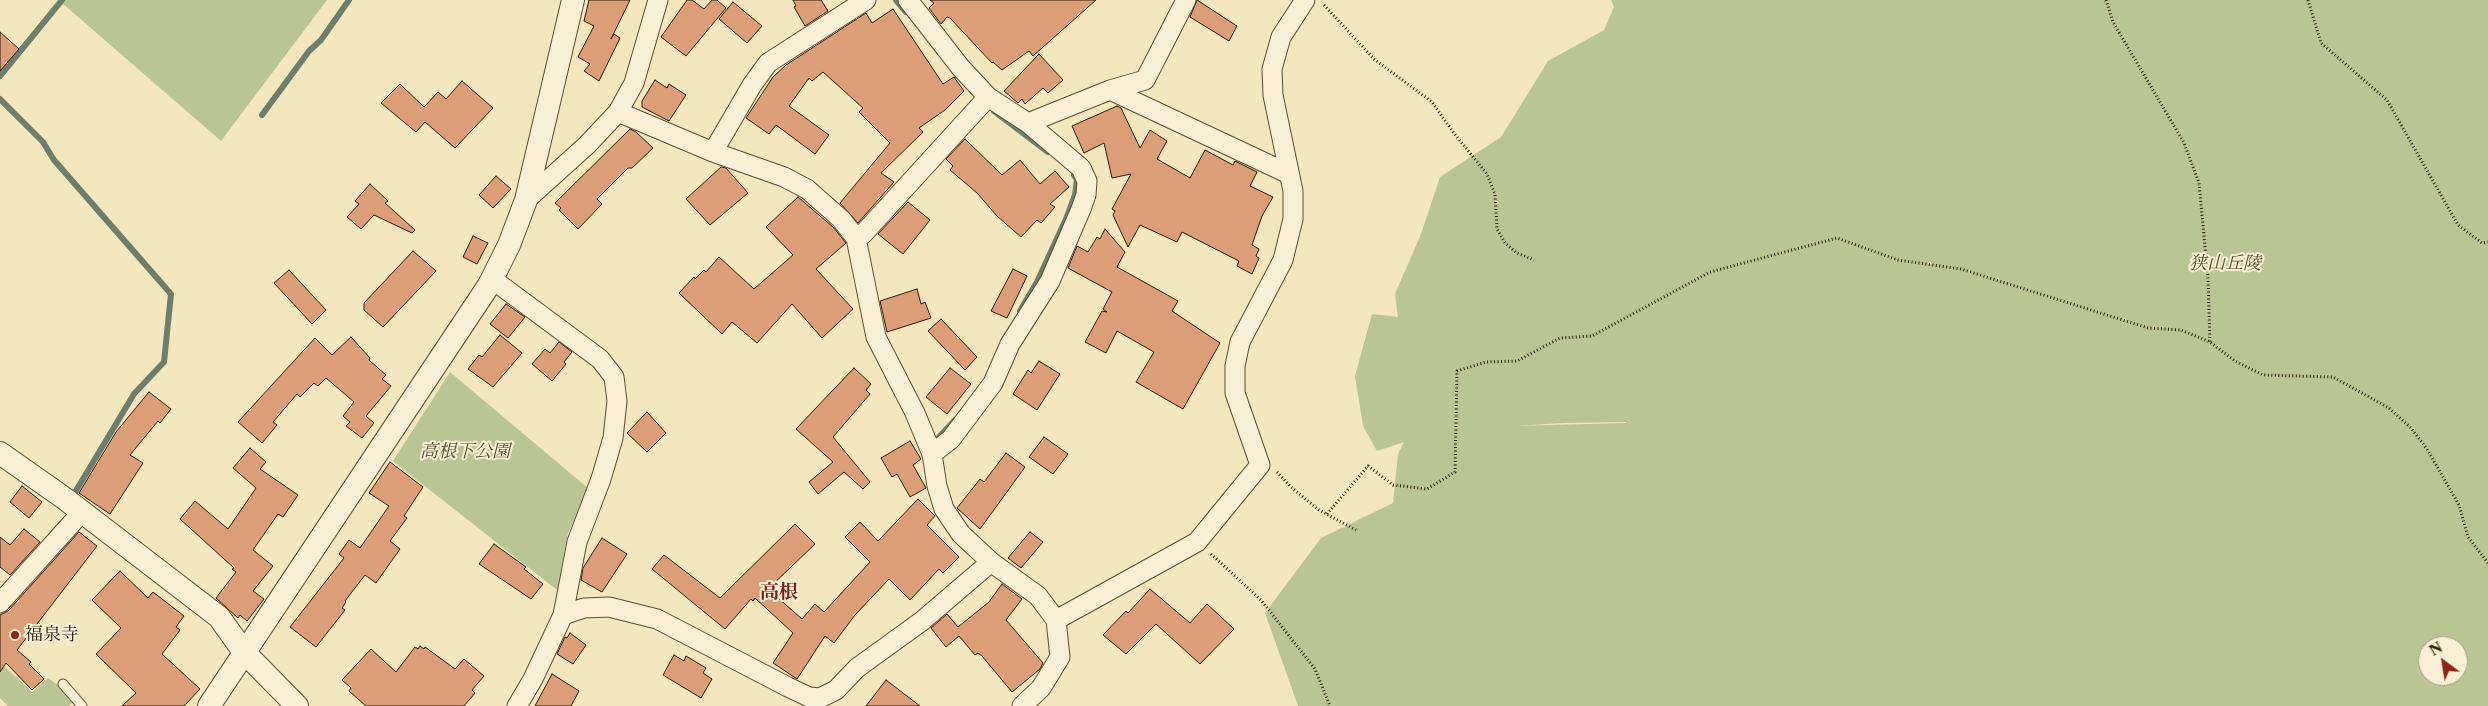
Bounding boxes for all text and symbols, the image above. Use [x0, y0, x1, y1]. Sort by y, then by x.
park label: 狭山丘陵 [2189, 253, 2261, 275]
park label: 高根下公園 [420, 441, 510, 463]
district label: 高根 [760, 582, 798, 604]
place label: 福泉寺 [25, 624, 79, 646]
marker: 福泉寺 [9, 629, 21, 641]
north arrow [2418, 636, 2468, 686]
text: N [2426, 638, 2446, 660]

